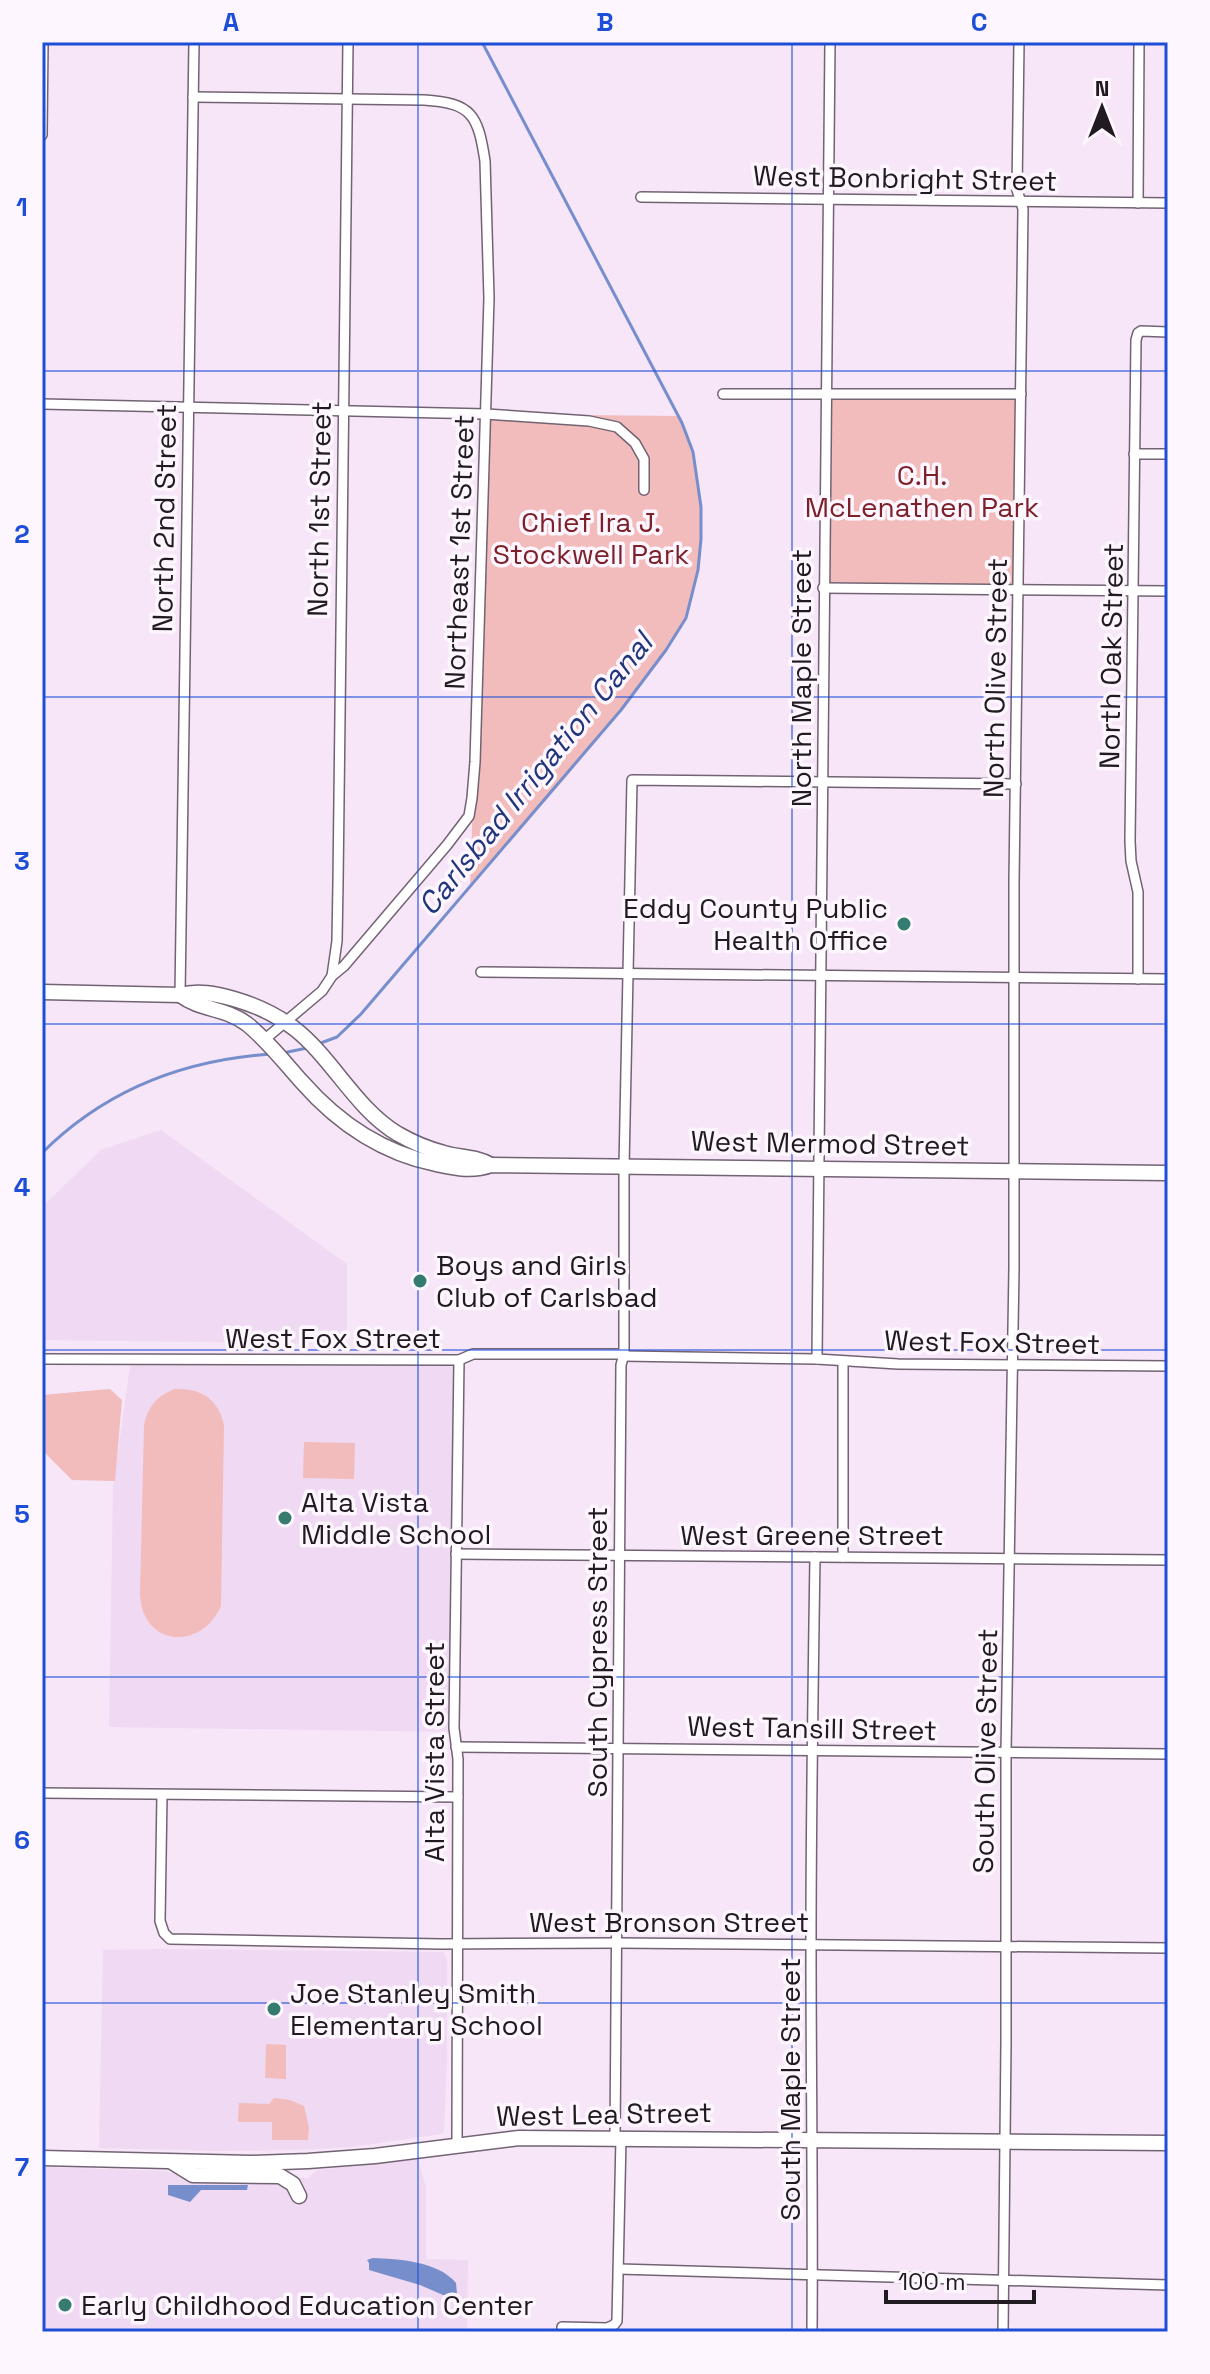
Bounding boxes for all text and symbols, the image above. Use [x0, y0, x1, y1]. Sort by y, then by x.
text: A [223, 5, 240, 39]
text: B [596, 5, 614, 39]
text: C [971, 5, 987, 39]
north arrow [1062, 68, 1142, 148]
text: N [1095, 74, 1109, 102]
street label: West Bonbright Street [753, 157, 1057, 199]
text: 1 [16, 190, 28, 224]
street label: North 1st Street [299, 401, 339, 617]
street label: North 2nd Street [144, 403, 184, 633]
street label: Northeast 1st Street [436, 414, 482, 690]
park label: C.H. McLenathen Park [805, 457, 1039, 525]
park label: Chief Ira J. Stockwell Park [493, 504, 689, 572]
text: 2 [14, 517, 30, 551]
street label: North Oak Street [1091, 543, 1131, 769]
street label: North Maple Street [783, 549, 819, 807]
street label: North Olive Street [975, 558, 1015, 798]
water label: Carlsbad Irrigation Canal [409, 622, 663, 923]
text: 3 [14, 844, 30, 878]
place label: Eddy County Public Health Office [623, 890, 888, 958]
marker: Eddy County Public Health Office [895, 915, 913, 933]
street label: West Mermod Street [690, 1123, 970, 1163]
text: 4 [14, 1170, 30, 1204]
place label: Boys and Girls Club of Carlsbad [436, 1247, 658, 1315]
marker: Boys and Girls Club of Carlsbad [411, 1272, 429, 1290]
street label: West Fox Street [225, 1320, 441, 1356]
street label: West Fox Street [884, 1322, 1100, 1362]
place label: Alta Vista Middle School [301, 1484, 491, 1552]
text: 5 [14, 1497, 30, 1531]
street label: South Cypress Street [579, 1507, 615, 1797]
marker: Alta Vista Middle School [276, 1509, 294, 1527]
street label: West Greene Street [680, 1517, 944, 1553]
street label: South Olive Street [965, 1628, 1005, 1874]
street label: Alta Vista Street [416, 1642, 452, 1862]
street label: West Tansill Street [687, 1708, 937, 1748]
text: 6 [14, 1823, 30, 1857]
street label: West Bronson Street [529, 1904, 809, 1940]
street label: South Maple Street [772, 1957, 808, 2221]
place label: Joe Stanley Smith Elementary School [290, 1975, 543, 2043]
marker: Joe Stanley Smith Elementary School [265, 2000, 283, 2018]
street label: West Lea Street [496, 2094, 712, 2134]
text: 7 [15, 2150, 29, 2184]
scale bar [886, 2254, 1034, 2304]
text: 100 m [898, 2266, 966, 2297]
place label: Early Childhood Education Center [81, 2287, 534, 2323]
marker: Early Childhood Education Center [56, 2296, 74, 2314]

